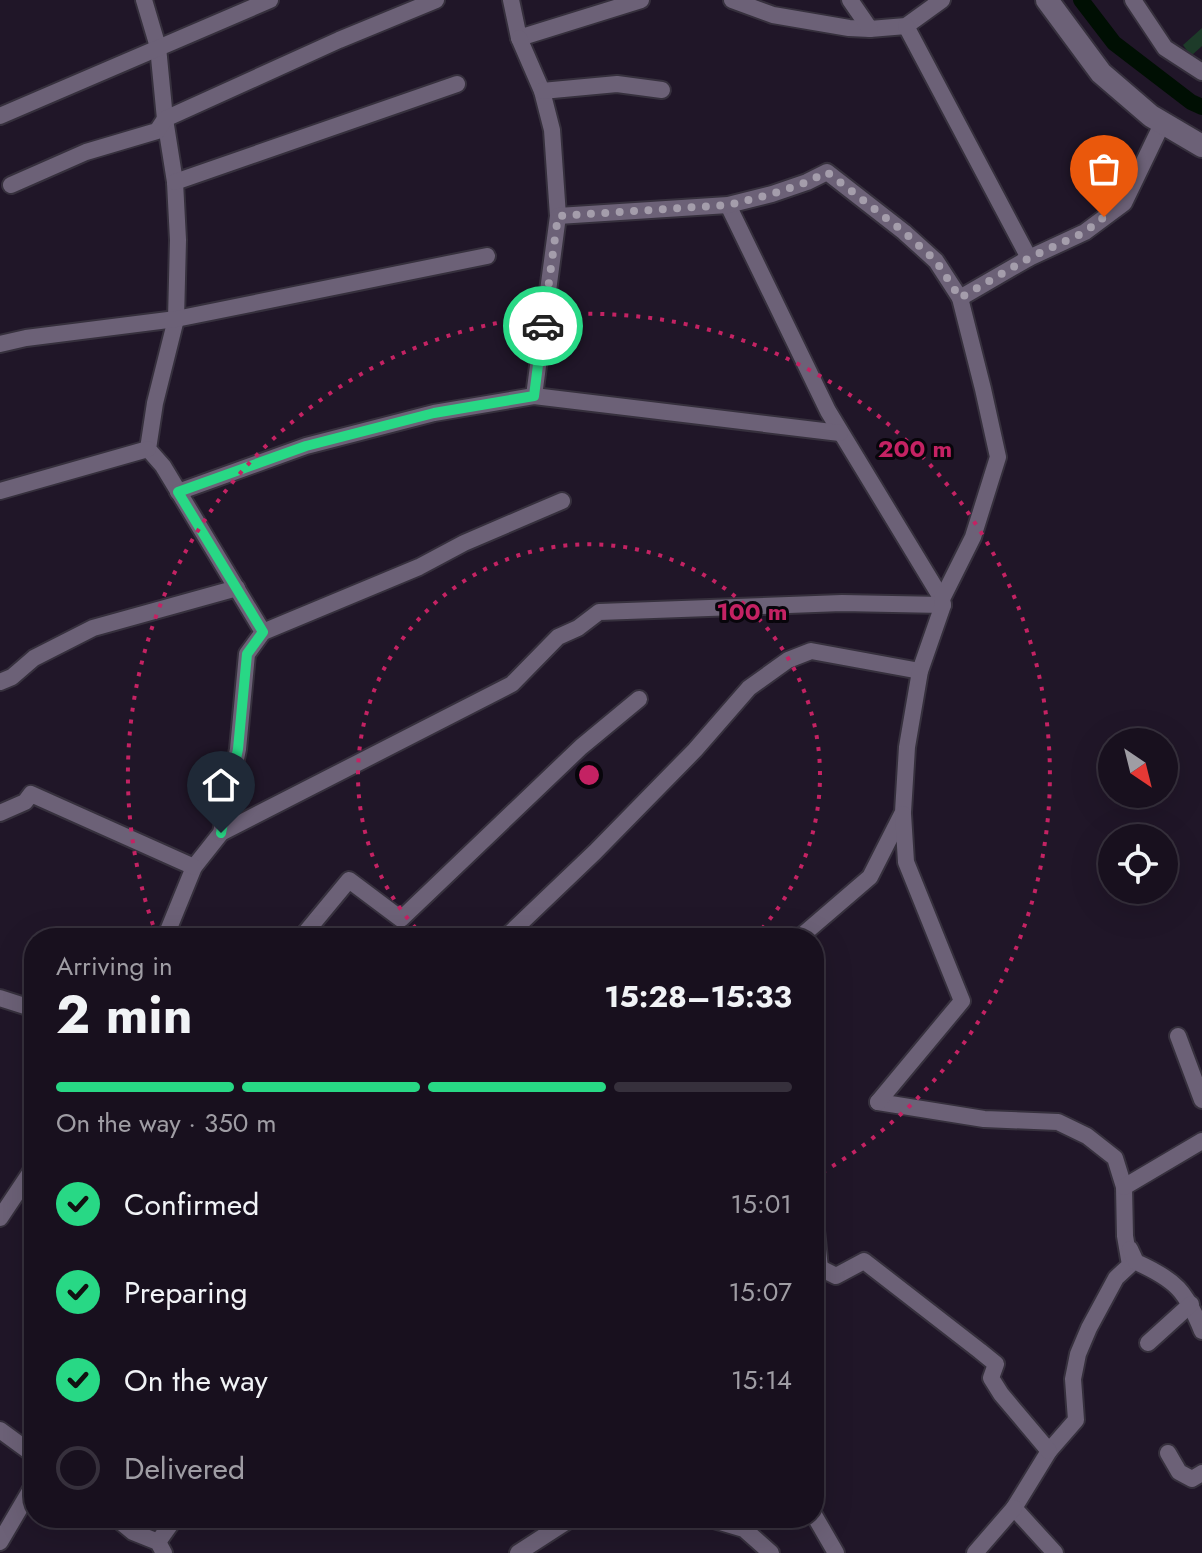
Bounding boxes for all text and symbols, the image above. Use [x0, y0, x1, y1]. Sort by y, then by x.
pin [1070, 135, 1138, 217]
icon: bag [1082, 147, 1126, 191]
courier [503, 286, 583, 366]
icon: car [521, 304, 565, 348]
text: 200 m [878, 431, 952, 466]
text: 100 m [717, 594, 787, 629]
north arrow [1098, 728, 1178, 808]
map controls [1098, 728, 1178, 904]
pin [187, 751, 255, 833]
centre of rings [575, 761, 603, 789]
icon: home [199, 763, 243, 807]
button: locate [1098, 824, 1178, 904]
text: Arriving in [56, 947, 173, 985]
text: 15:28–15:33 [604, 975, 792, 1018]
text: 2 min [56, 977, 193, 1053]
text: On the way · 350 m [56, 1104, 277, 1142]
icon: check [56, 1182, 100, 1226]
text: Confirmed [124, 1183, 259, 1226]
text: 15:01 [731, 1185, 792, 1223]
icon: check [56, 1270, 100, 1314]
text: Preparing [124, 1271, 248, 1314]
text: 15:07 [729, 1273, 792, 1311]
icon: check [56, 1358, 100, 1402]
text: On the way [124, 1359, 268, 1402]
text: 15:14 [731, 1361, 792, 1399]
text: Delivered [124, 1447, 245, 1490]

